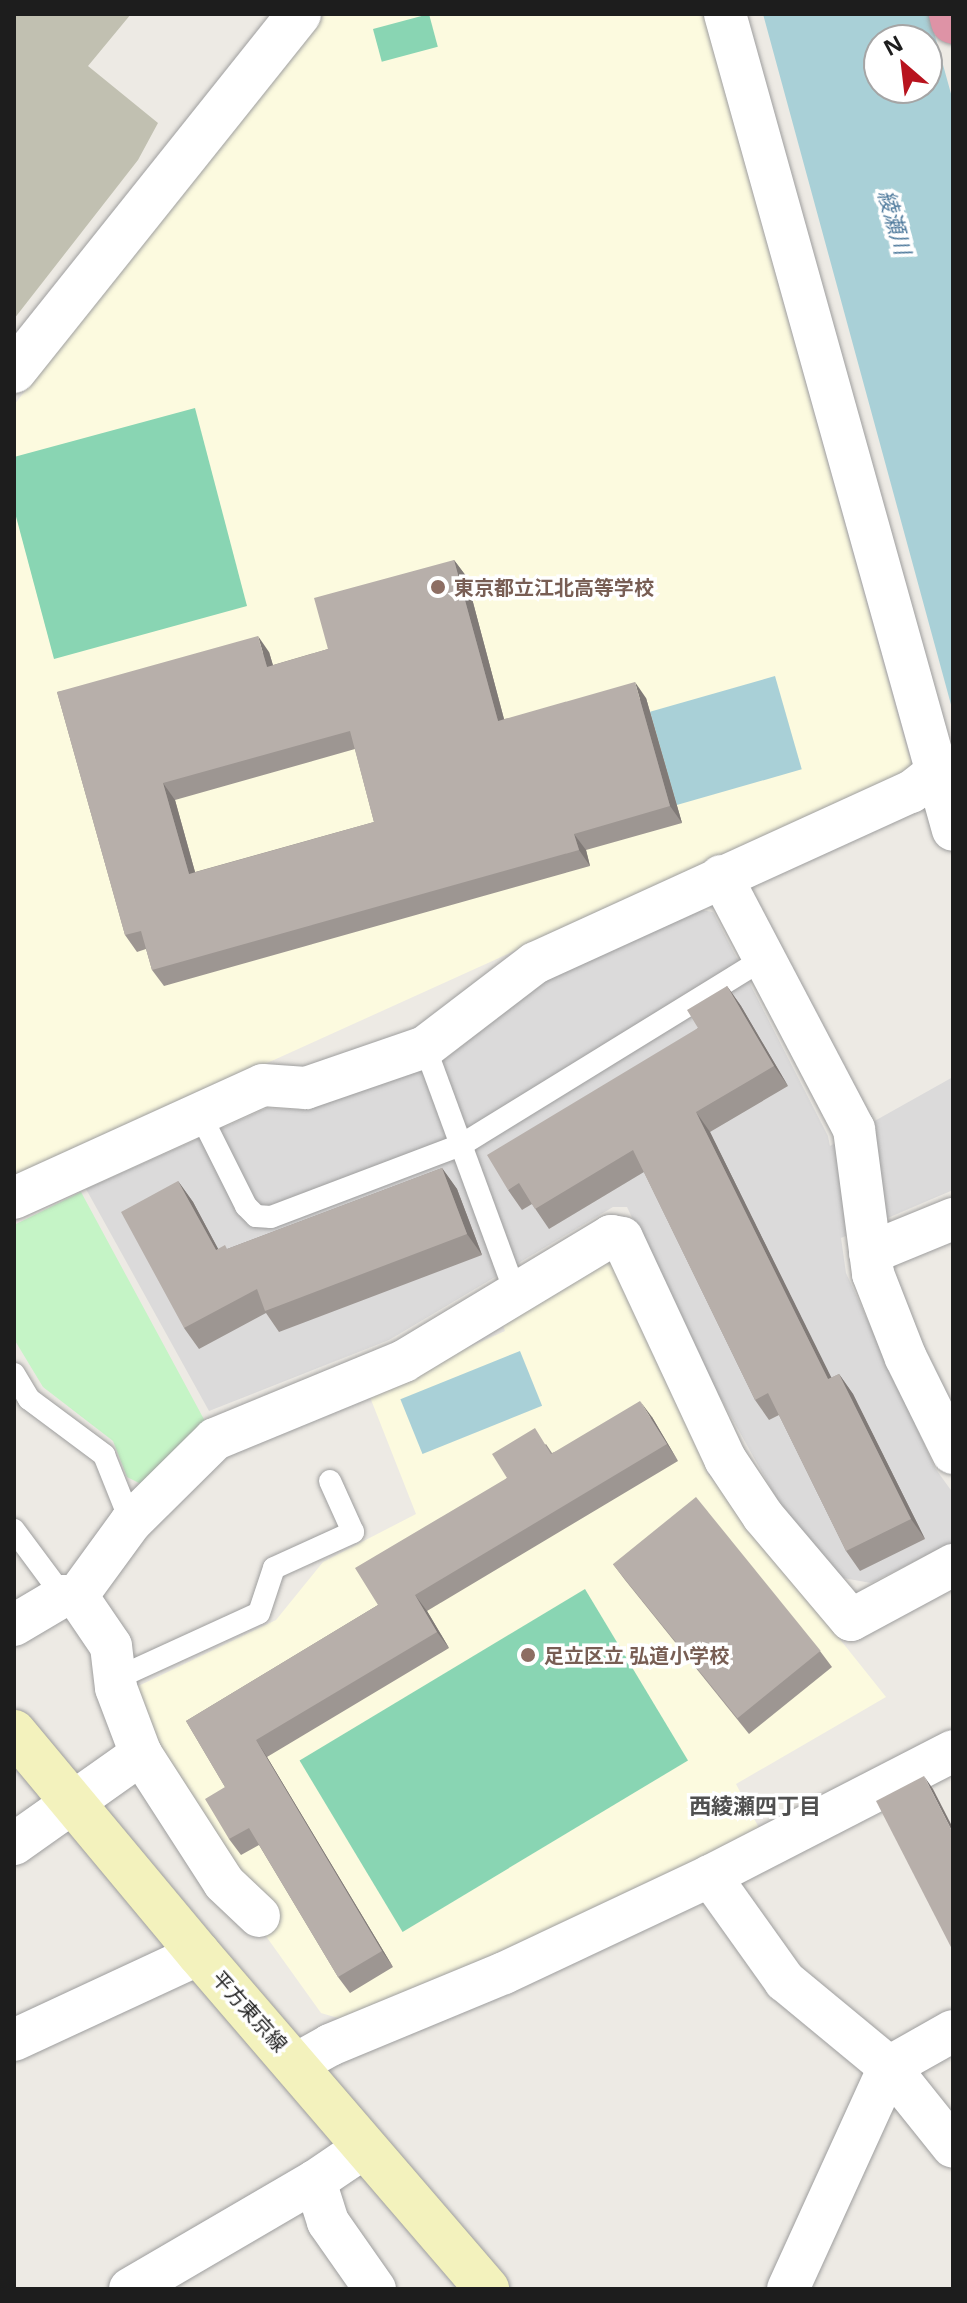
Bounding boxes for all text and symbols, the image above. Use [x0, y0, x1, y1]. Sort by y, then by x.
north arrow [863, 24, 943, 104]
text: N [878, 27, 908, 62]
water label: 綾瀬川 [873, 187, 917, 257]
place label: 東京都立江北高等学校 [454, 575, 654, 599]
marker: 東京都立江北高等学校 [429, 578, 447, 596]
place label: 足立区立 弘道小学校 [544, 1643, 729, 1667]
marker: 足立区立 弘道小学校 [519, 1646, 537, 1664]
district label: 西綾瀬四丁目 [689, 1793, 821, 1819]
street label: 平方東京線 [208, 1966, 292, 2056]

